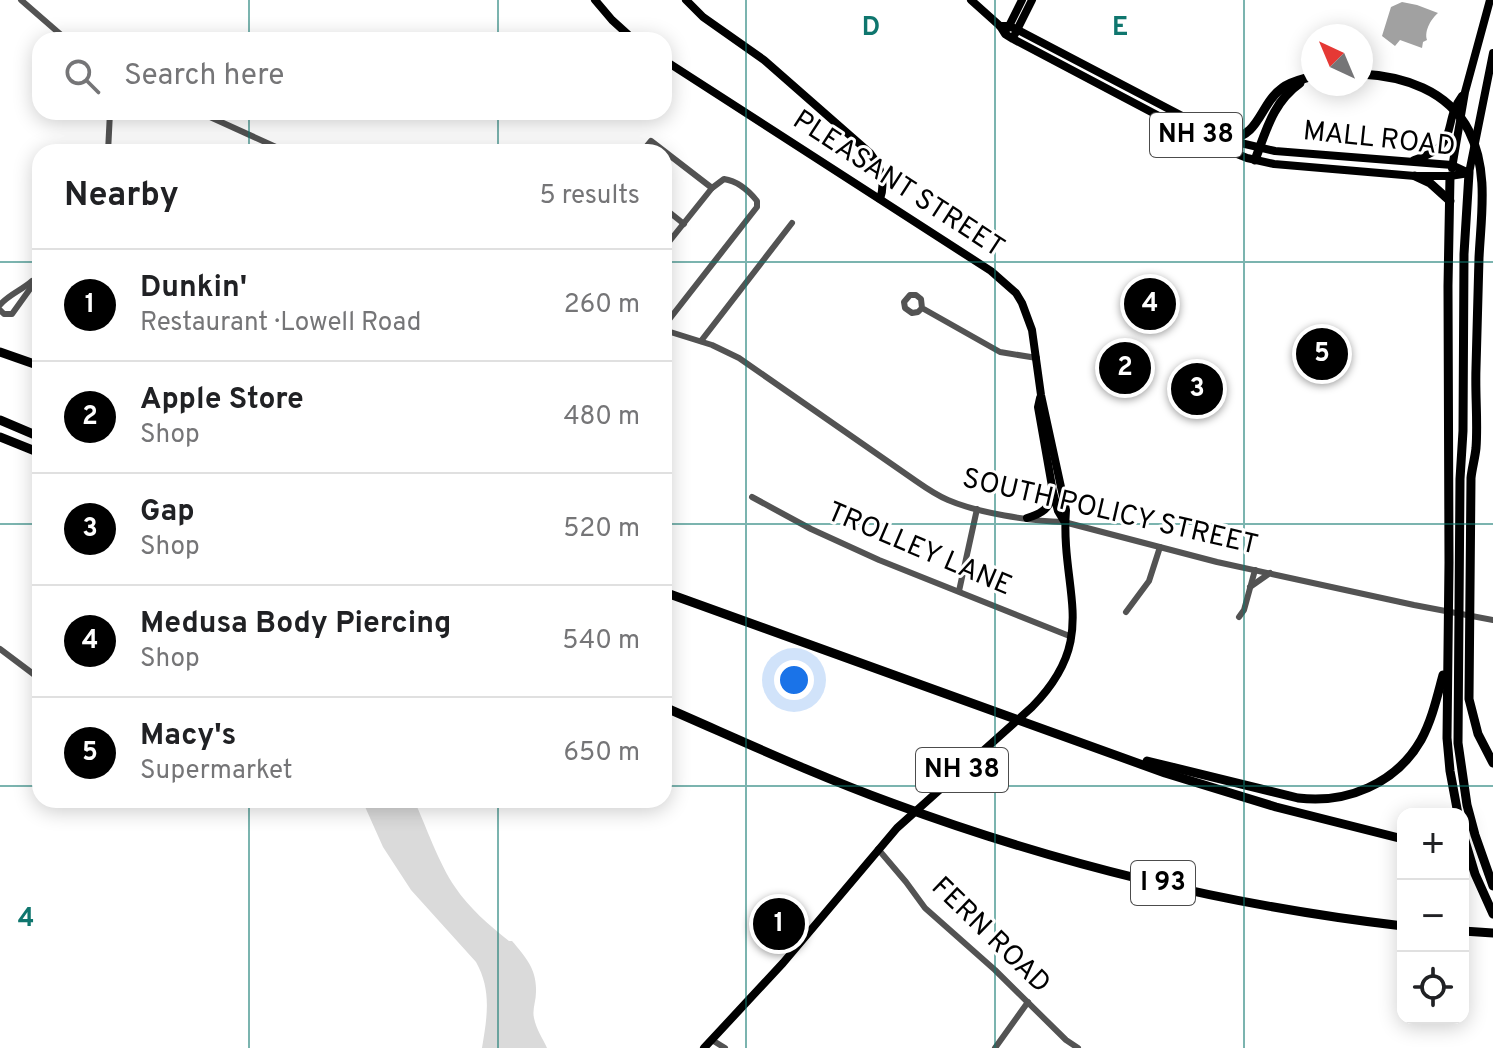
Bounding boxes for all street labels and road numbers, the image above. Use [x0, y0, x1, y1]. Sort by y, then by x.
street label: PLEASANT STREET [785, 103, 1011, 267]
road number: NH 38 [1150, 113, 1242, 157]
street label: MALL ROAD [1301, 114, 1457, 166]
street label: SOUTH POLICY STREET [959, 461, 1261, 565]
street label: TROLLEY LANE [821, 495, 1017, 605]
road number: NH 38 [916, 748, 1008, 792]
road number: I 93 [1131, 861, 1195, 905]
street label: FERN ROAD [923, 870, 1057, 1002]

